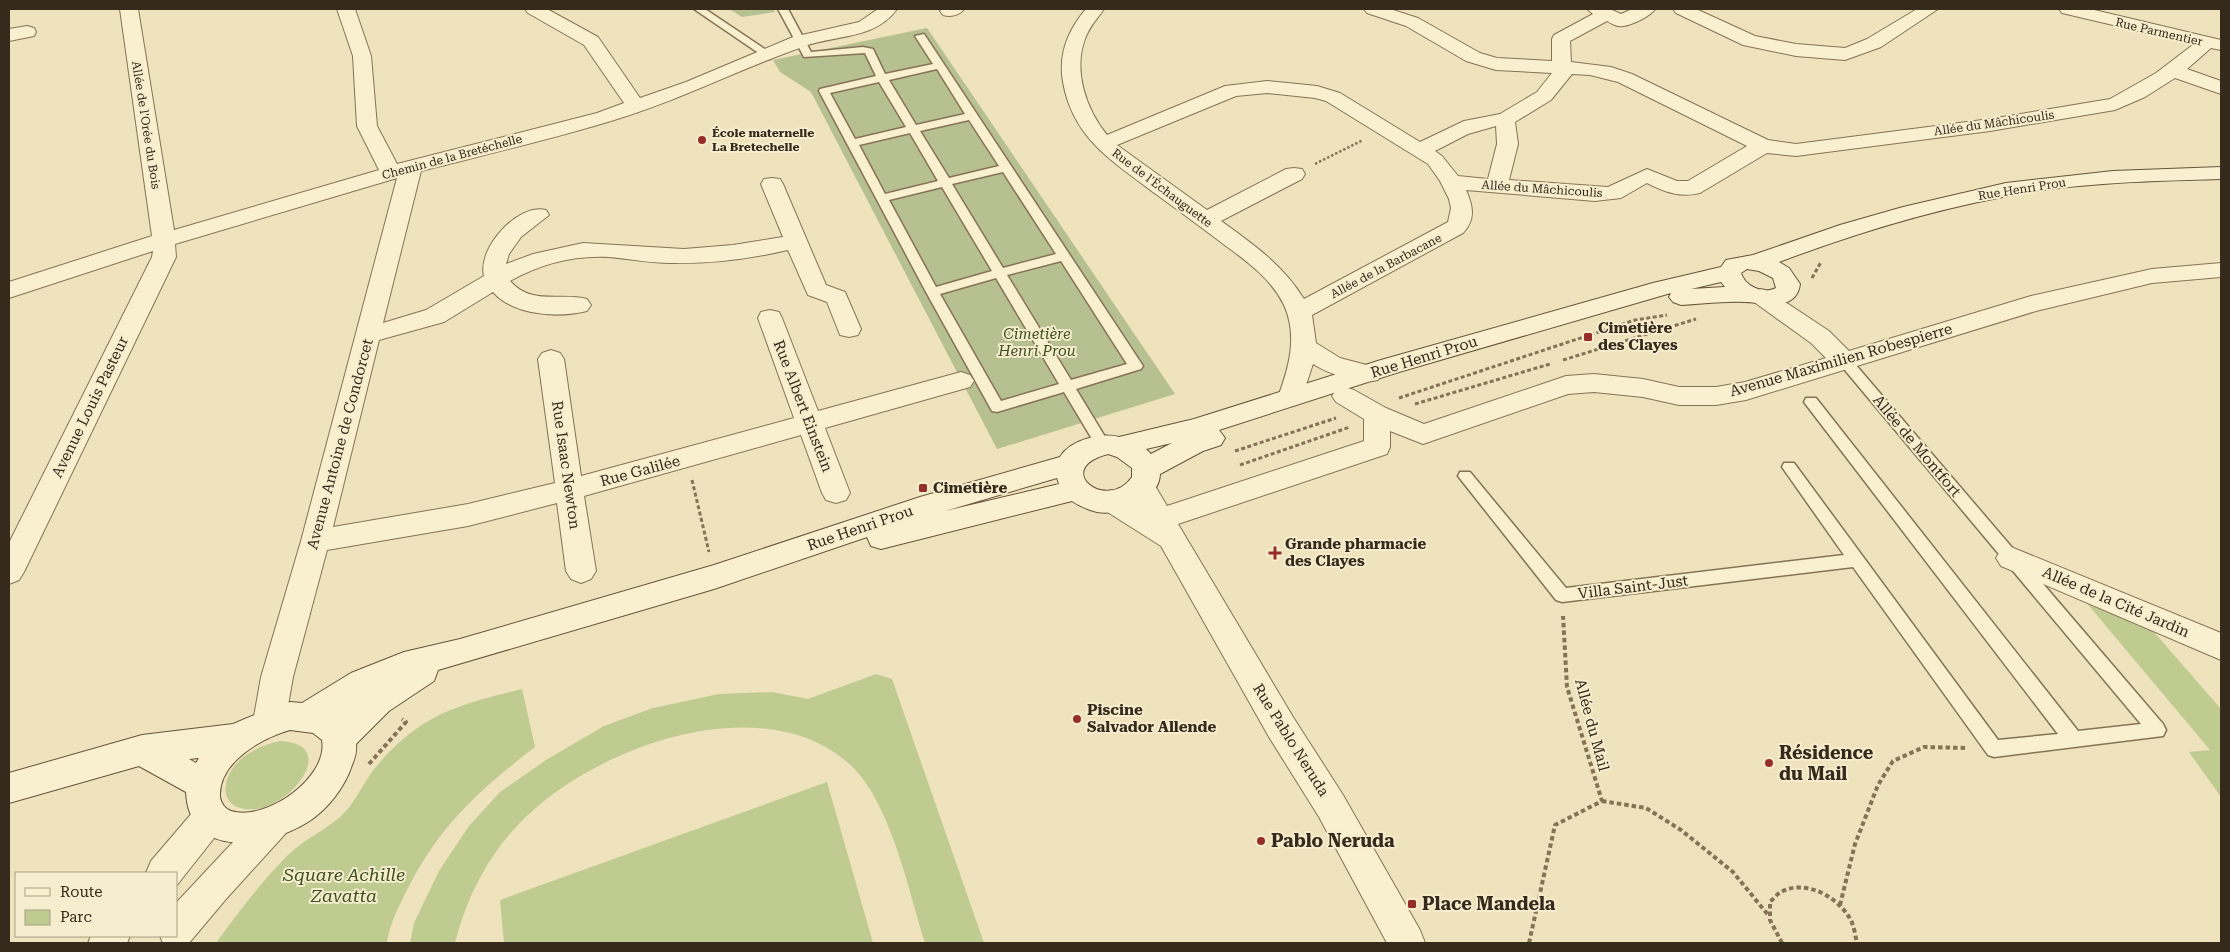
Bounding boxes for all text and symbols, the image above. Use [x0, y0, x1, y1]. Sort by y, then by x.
street label: Rue Parmentier [2114, 15, 2204, 49]
street label: Allée de l'Orée du Bois [129, 60, 163, 190]
street label: Allée du Mâchicoulis [1933, 108, 2055, 138]
place label: École maternelle La Bretechelle [712, 126, 814, 154]
street label: Chemin de la Bretéchelle [380, 131, 524, 182]
marker: École maternelle La Bretechelle [696, 134, 708, 146]
street label: Rue de l'Échauguette [1109, 146, 1215, 230]
street label: Rue Henri Prou [1977, 175, 2067, 203]
street label: Allée du Mâchicoulis [1481, 178, 1603, 200]
street label: Allée de la Barbacane [1328, 231, 1444, 301]
place label: Cimetière des Clayes [1598, 319, 1678, 354]
street label: Avenue Maximilien Robespierre [1728, 320, 1954, 400]
park label: Cimetière Henri Prou [997, 325, 1076, 360]
marker: Cimetière des Clayes [1582, 331, 1594, 343]
street label: Rue Henri Prou [1368, 332, 1480, 382]
street label: Avenue Louis Pasteur [48, 333, 132, 481]
street label: Avenue Antoine de Condorcet [303, 336, 377, 551]
street label: Rue Albert Einstein [770, 337, 837, 475]
street label: Allée de Montfort [1869, 391, 1965, 501]
street label: Rue Isaac Newton [548, 400, 584, 531]
street label: Rue Galilée [598, 452, 682, 490]
place label: Cimetière [933, 479, 1007, 497]
marker: Cimetière [917, 482, 929, 494]
street label: Rue Henri Prou [805, 501, 916, 555]
place label: Grande pharmacie des Clayes [1285, 535, 1426, 570]
marker: Grande pharmacie des Clayes [1269, 547, 1281, 559]
street label: Allée de la Cité Jardin [2040, 563, 2193, 641]
street label: Villa Saint-Just [1577, 571, 1690, 603]
street label: Allée du Mail [1571, 677, 1613, 773]
street label: Rue Pablo Neruda [1249, 680, 1333, 800]
place label: Piscine Salvador Allende [1087, 701, 1217, 736]
marker: Piscine Salvador Allende [1071, 713, 1083, 725]
place label: Résidence du Mail [1779, 742, 1874, 784]
marker: Résidence du Mail [1763, 757, 1775, 769]
place label: Pablo Neruda [1271, 830, 1395, 851]
marker: Pablo Neruda [1255, 835, 1267, 847]
park label: Square Achille Zavatta [282, 864, 405, 906]
legend [15, 872, 178, 937]
text: Route [60, 883, 102, 901]
place label: Place Mandela [1422, 893, 1556, 914]
marker: Place Mandela [1406, 898, 1418, 910]
text: Parc [60, 908, 92, 926]

